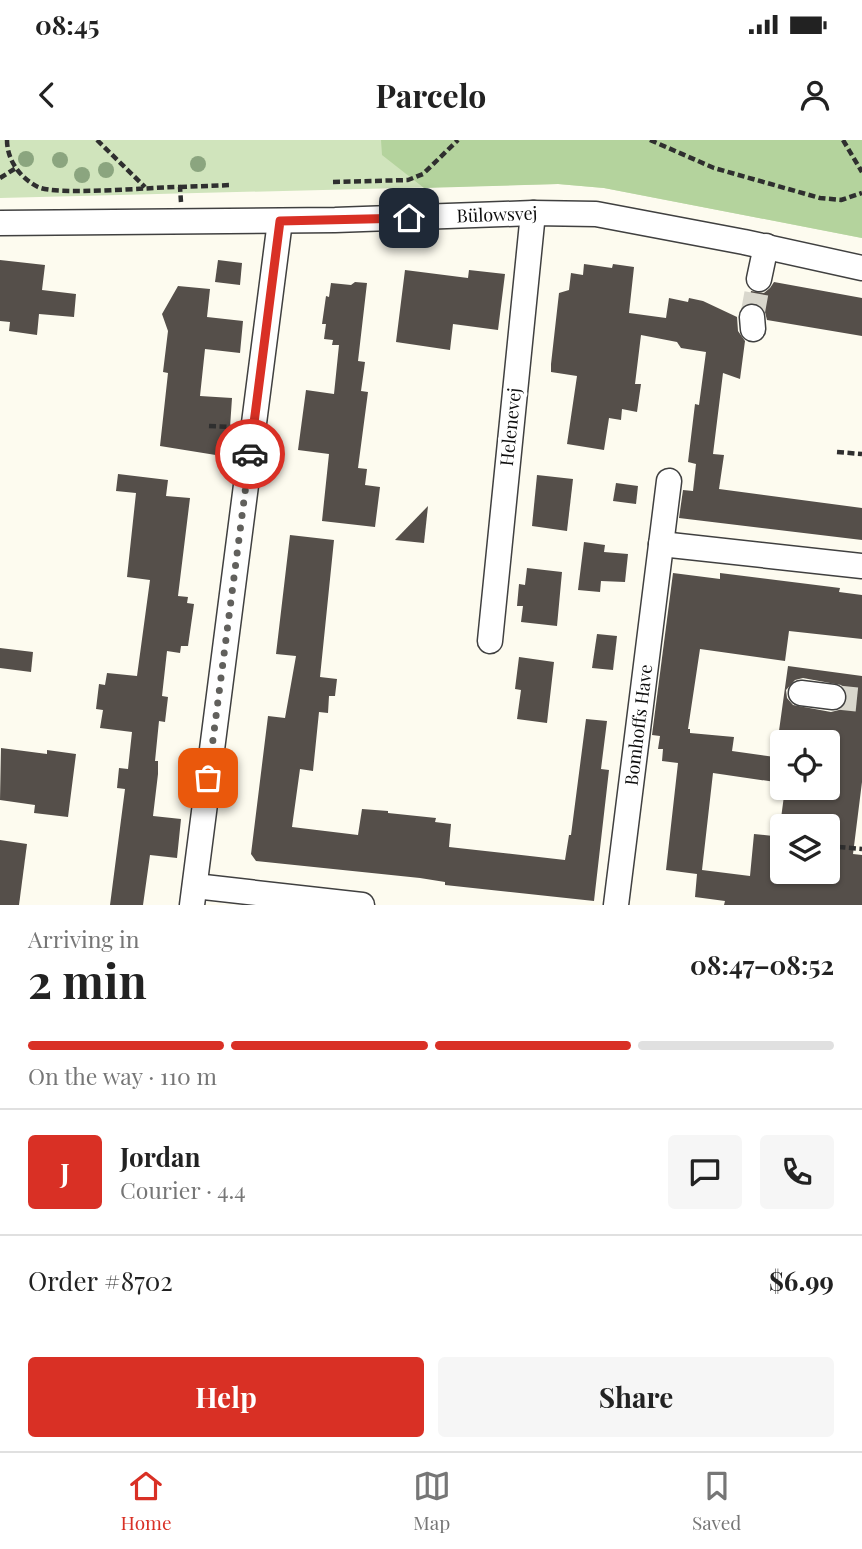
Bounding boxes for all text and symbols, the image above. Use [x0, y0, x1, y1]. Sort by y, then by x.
text: 08:45 [35, 7, 100, 42]
text: Parcelo [376, 73, 486, 116]
icon: back [28, 76, 66, 114]
icon: person [796, 76, 834, 114]
pin [379, 188, 439, 248]
icon: home [390, 199, 428, 237]
street label: Bülowsvej [456, 201, 538, 227]
street label: Helenevej [494, 386, 526, 467]
courier [215, 419, 285, 489]
icon: car [231, 435, 269, 473]
street label: Bomhoffs Have [619, 663, 657, 787]
map controls [770, 730, 840, 884]
button: locate [770, 730, 840, 800]
pin [178, 748, 238, 808]
icon: bag [189, 759, 227, 797]
button: layers [770, 814, 840, 884]
text: Arriving in [28, 923, 140, 954]
text: 08:47–08:52 [690, 947, 834, 982]
text: 2 min [28, 949, 147, 1011]
text: On the way · 110 m [28, 1060, 217, 1091]
button: chat [668, 1135, 742, 1209]
button: phone [760, 1135, 834, 1209]
text: Jordan [120, 1139, 200, 1174]
text: J [60, 1155, 70, 1190]
text: Courier · 4.4 [120, 1174, 246, 1205]
text: Order #8702 [28, 1263, 173, 1298]
text: $6.99 [769, 1263, 834, 1298]
button: Help [28, 1357, 424, 1437]
button: Share [438, 1357, 834, 1437]
tab: Home [121, 1467, 172, 1535]
tab: Map [413, 1467, 451, 1535]
tab: Saved [692, 1467, 741, 1535]

